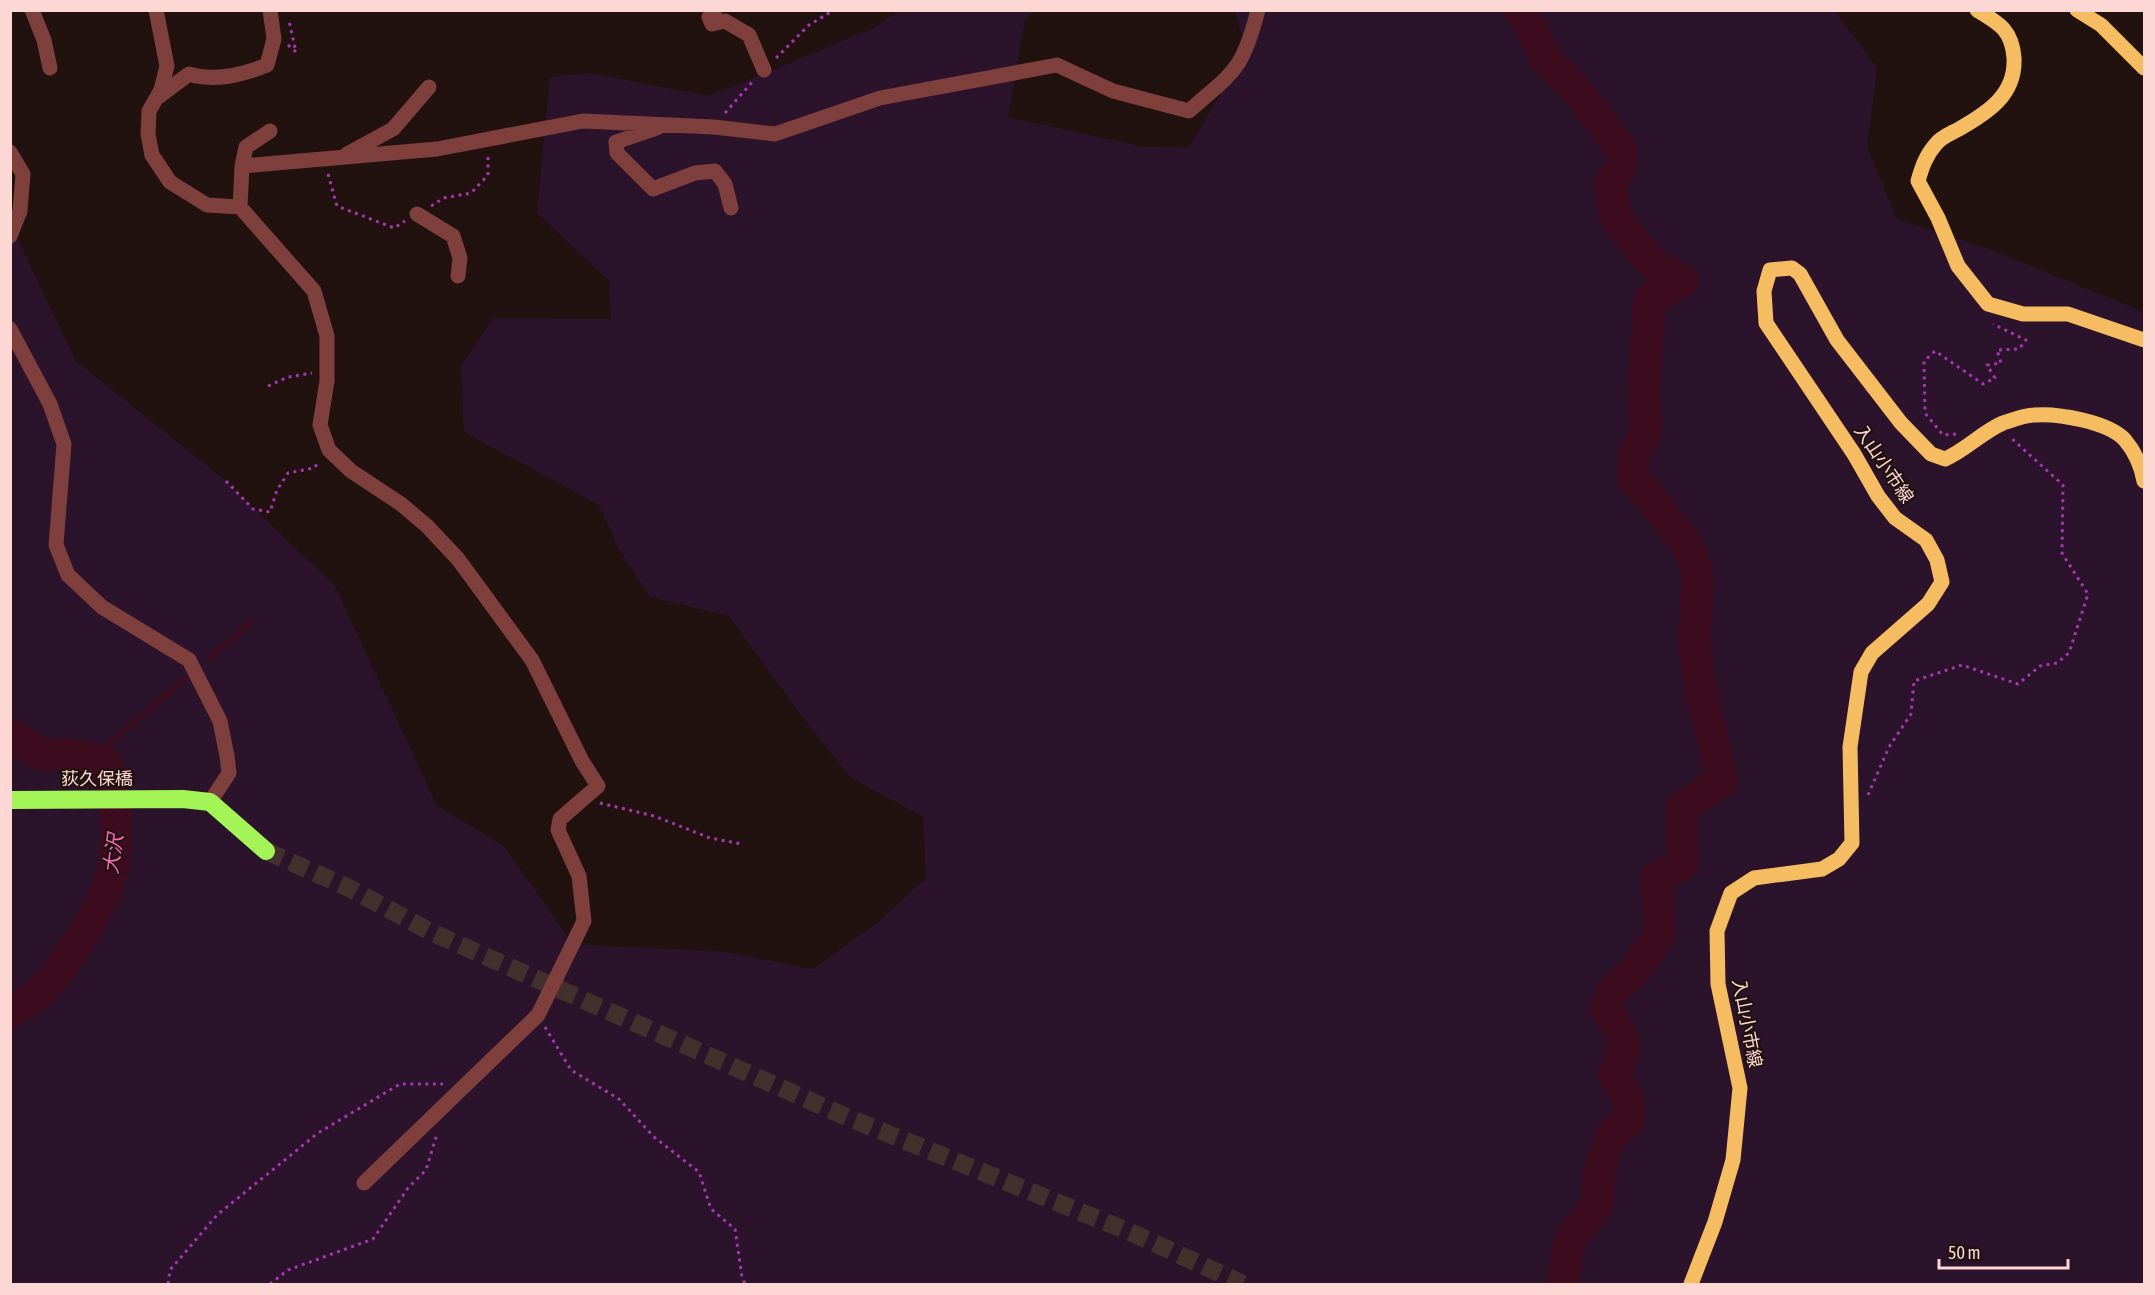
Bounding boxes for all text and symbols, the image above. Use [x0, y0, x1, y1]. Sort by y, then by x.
street label: 入山小市線 [1851, 421, 1918, 507]
street label: 荻久保橋 [61, 768, 133, 789]
water label: 大沢 [98, 830, 127, 875]
street label: 入山小市線 [1729, 977, 1766, 1069]
scale bar [1939, 1232, 2068, 1270]
text: 50 m [1948, 1242, 1980, 1263]

